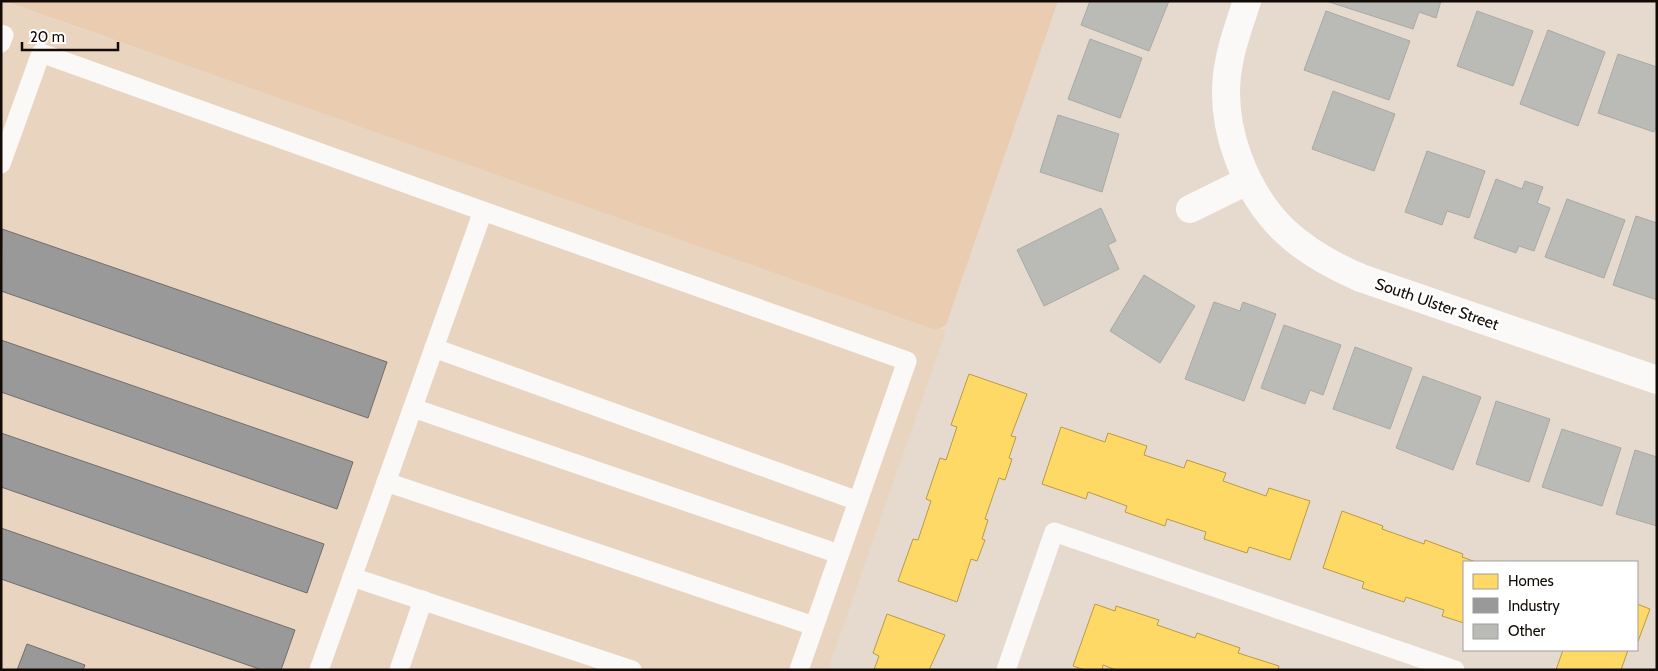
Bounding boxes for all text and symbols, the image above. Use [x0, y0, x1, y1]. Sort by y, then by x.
scale bar [22, 20, 119, 52]
text: 20 m [30, 28, 65, 46]
street label: South Ulster Street [1373, 274, 1502, 334]
legend [1463, 561, 1638, 651]
text: Homes [1508, 572, 1554, 590]
text: Industry [1508, 597, 1560, 615]
text: Other [1508, 622, 1545, 640]

